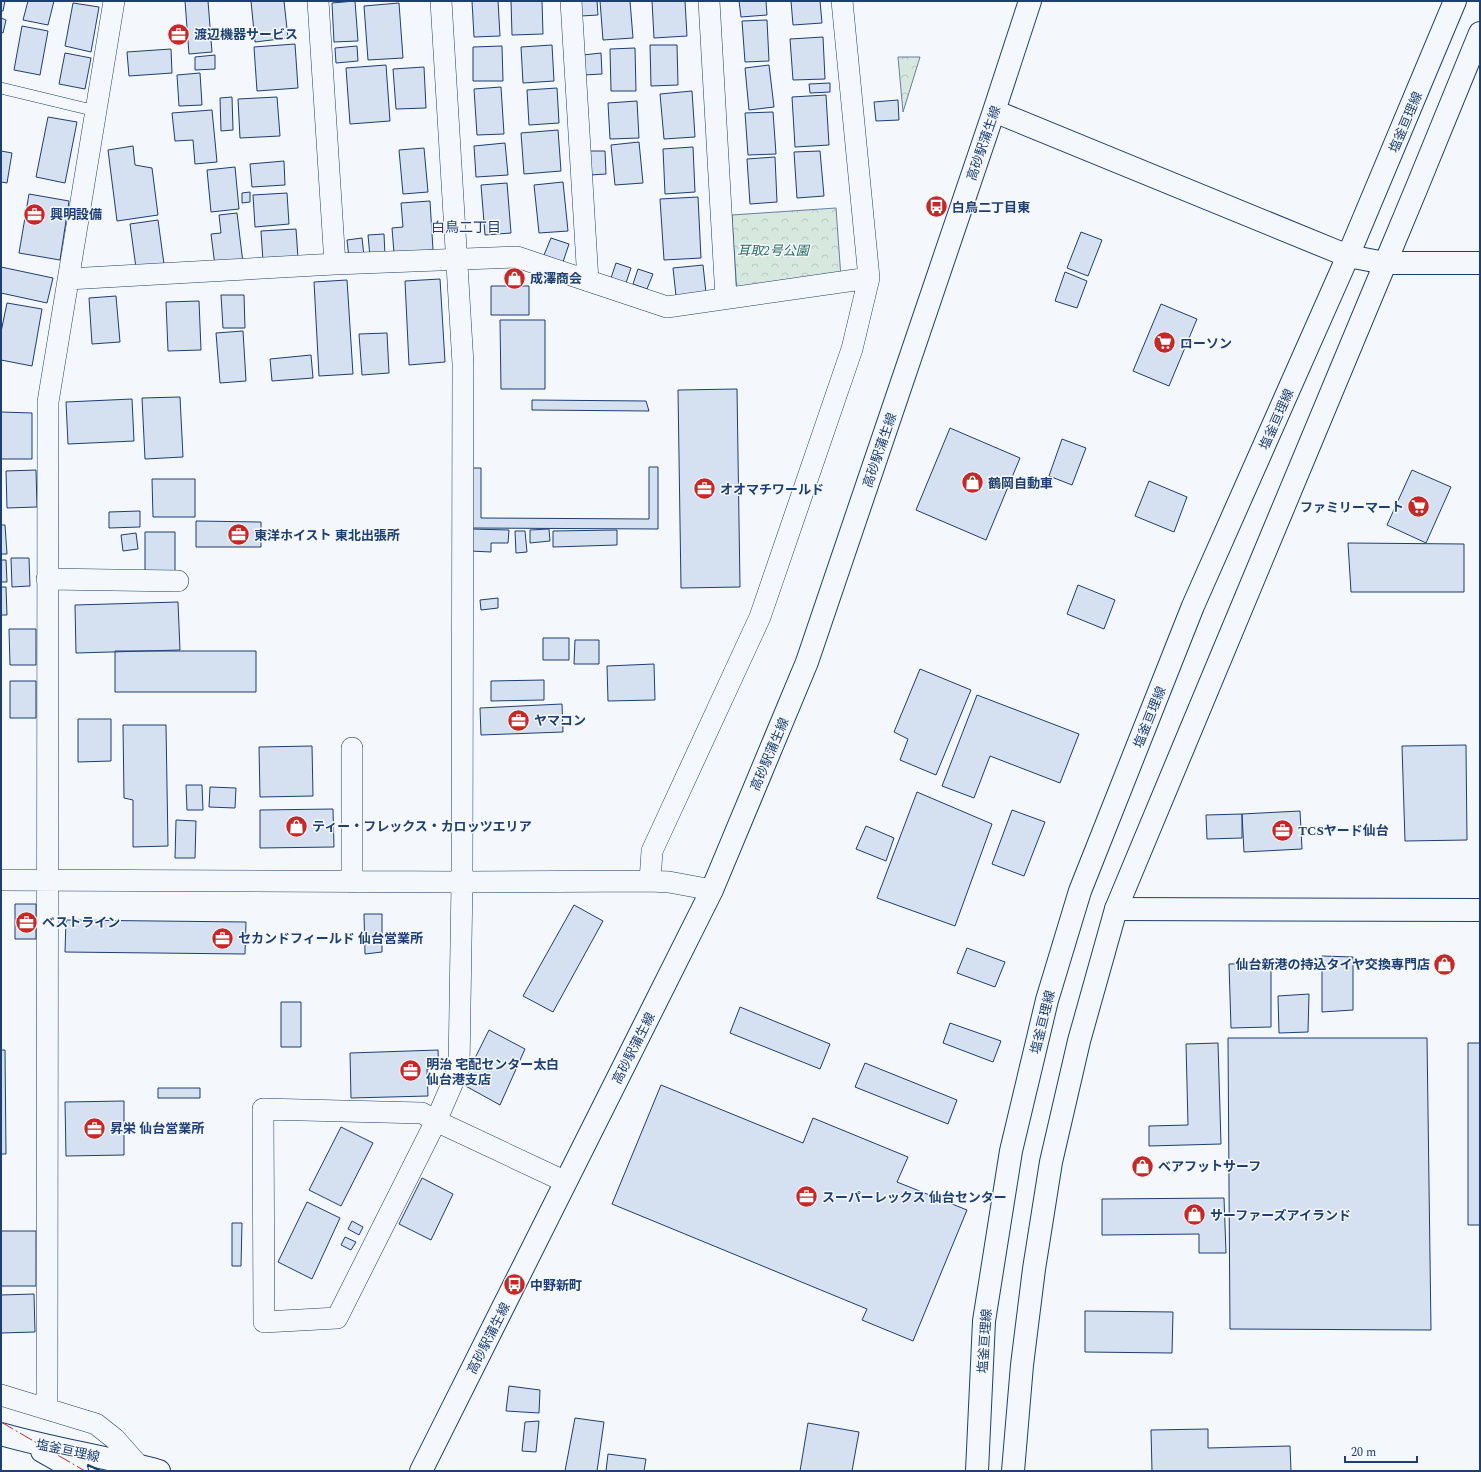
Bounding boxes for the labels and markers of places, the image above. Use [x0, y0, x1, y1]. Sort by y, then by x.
office icon: 渡辺機器サービス [165, 21, 191, 47]
place label: 渡辺機器サービス [194, 25, 298, 45]
bus stop icon: 白鳥二丁目東 [924, 194, 950, 220]
place label: 白鳥二丁目東 [952, 198, 1030, 218]
office icon: 興明設備 [22, 201, 48, 227]
place label: 興明設備 [50, 205, 102, 225]
shop icon: 成澤商会 [501, 265, 527, 291]
place label: 成澤商会 [530, 269, 582, 289]
supermarket icon: ローソン [1152, 330, 1178, 356]
place label: ローソン [1180, 334, 1232, 354]
shop icon: 鶴岡自動車 [960, 470, 986, 496]
place label: 鶴岡自動車 [988, 474, 1053, 494]
office icon: オオマチワールド [691, 476, 717, 502]
place label: オオマチワールド [720, 480, 824, 500]
supermarket icon: ファミリーマート [1406, 494, 1432, 520]
place label: ファミリーマート [1300, 498, 1404, 518]
office icon: 東洋ホイスト 東北出張所 [226, 522, 252, 548]
place label: 東洋ホイスト 東北出張所 [254, 526, 400, 546]
office icon: ヤマコン [506, 707, 532, 733]
place label: ヤマコン [534, 711, 586, 731]
shop icon: ティー・フレックス・カロッツエリア [284, 813, 310, 839]
place label: ティー・フレックス・カロッツエリア [312, 817, 532, 837]
office icon: TCSヤード仙台 [1269, 817, 1295, 843]
place label: TCSヤード仙台 [1298, 821, 1389, 841]
office icon: ベストライン [13, 909, 39, 935]
place label: ベストライン [42, 913, 120, 933]
office icon: セカンドフィールド 仙台営業所 [209, 925, 235, 951]
place label: セカンドフィールド 仙台営業所 [238, 929, 423, 949]
shop icon: 仙台新港の持込タイヤ交換専門店 [1432, 951, 1458, 977]
place label: 仙台新港の持込タイヤ交換専門店 [1235, 955, 1430, 975]
place label: 明治 宅配センター太白 仙台港支店 [426, 1055, 559, 1090]
office icon: 明治 宅配センター太白 仙台港支店 [398, 1058, 424, 1084]
office icon: 昇栄 仙台営業所 [82, 1115, 108, 1141]
place label: 昇栄 仙台営業所 [110, 1119, 204, 1139]
shop icon: ベアフットサーフ [1129, 1153, 1155, 1179]
place label: ベアフットサーフ [1158, 1157, 1261, 1177]
office icon: スーパーレックス 仙台センター [793, 1184, 819, 1210]
place label: スーパーレックス 仙台センター [822, 1188, 1007, 1208]
shop icon: サーファーズアイランド [1181, 1202, 1207, 1228]
place label: サーファーズアイランド [1210, 1206, 1351, 1226]
bus stop icon: 中野新町 [501, 1272, 527, 1298]
place label: 中野新町 [530, 1276, 582, 1296]

